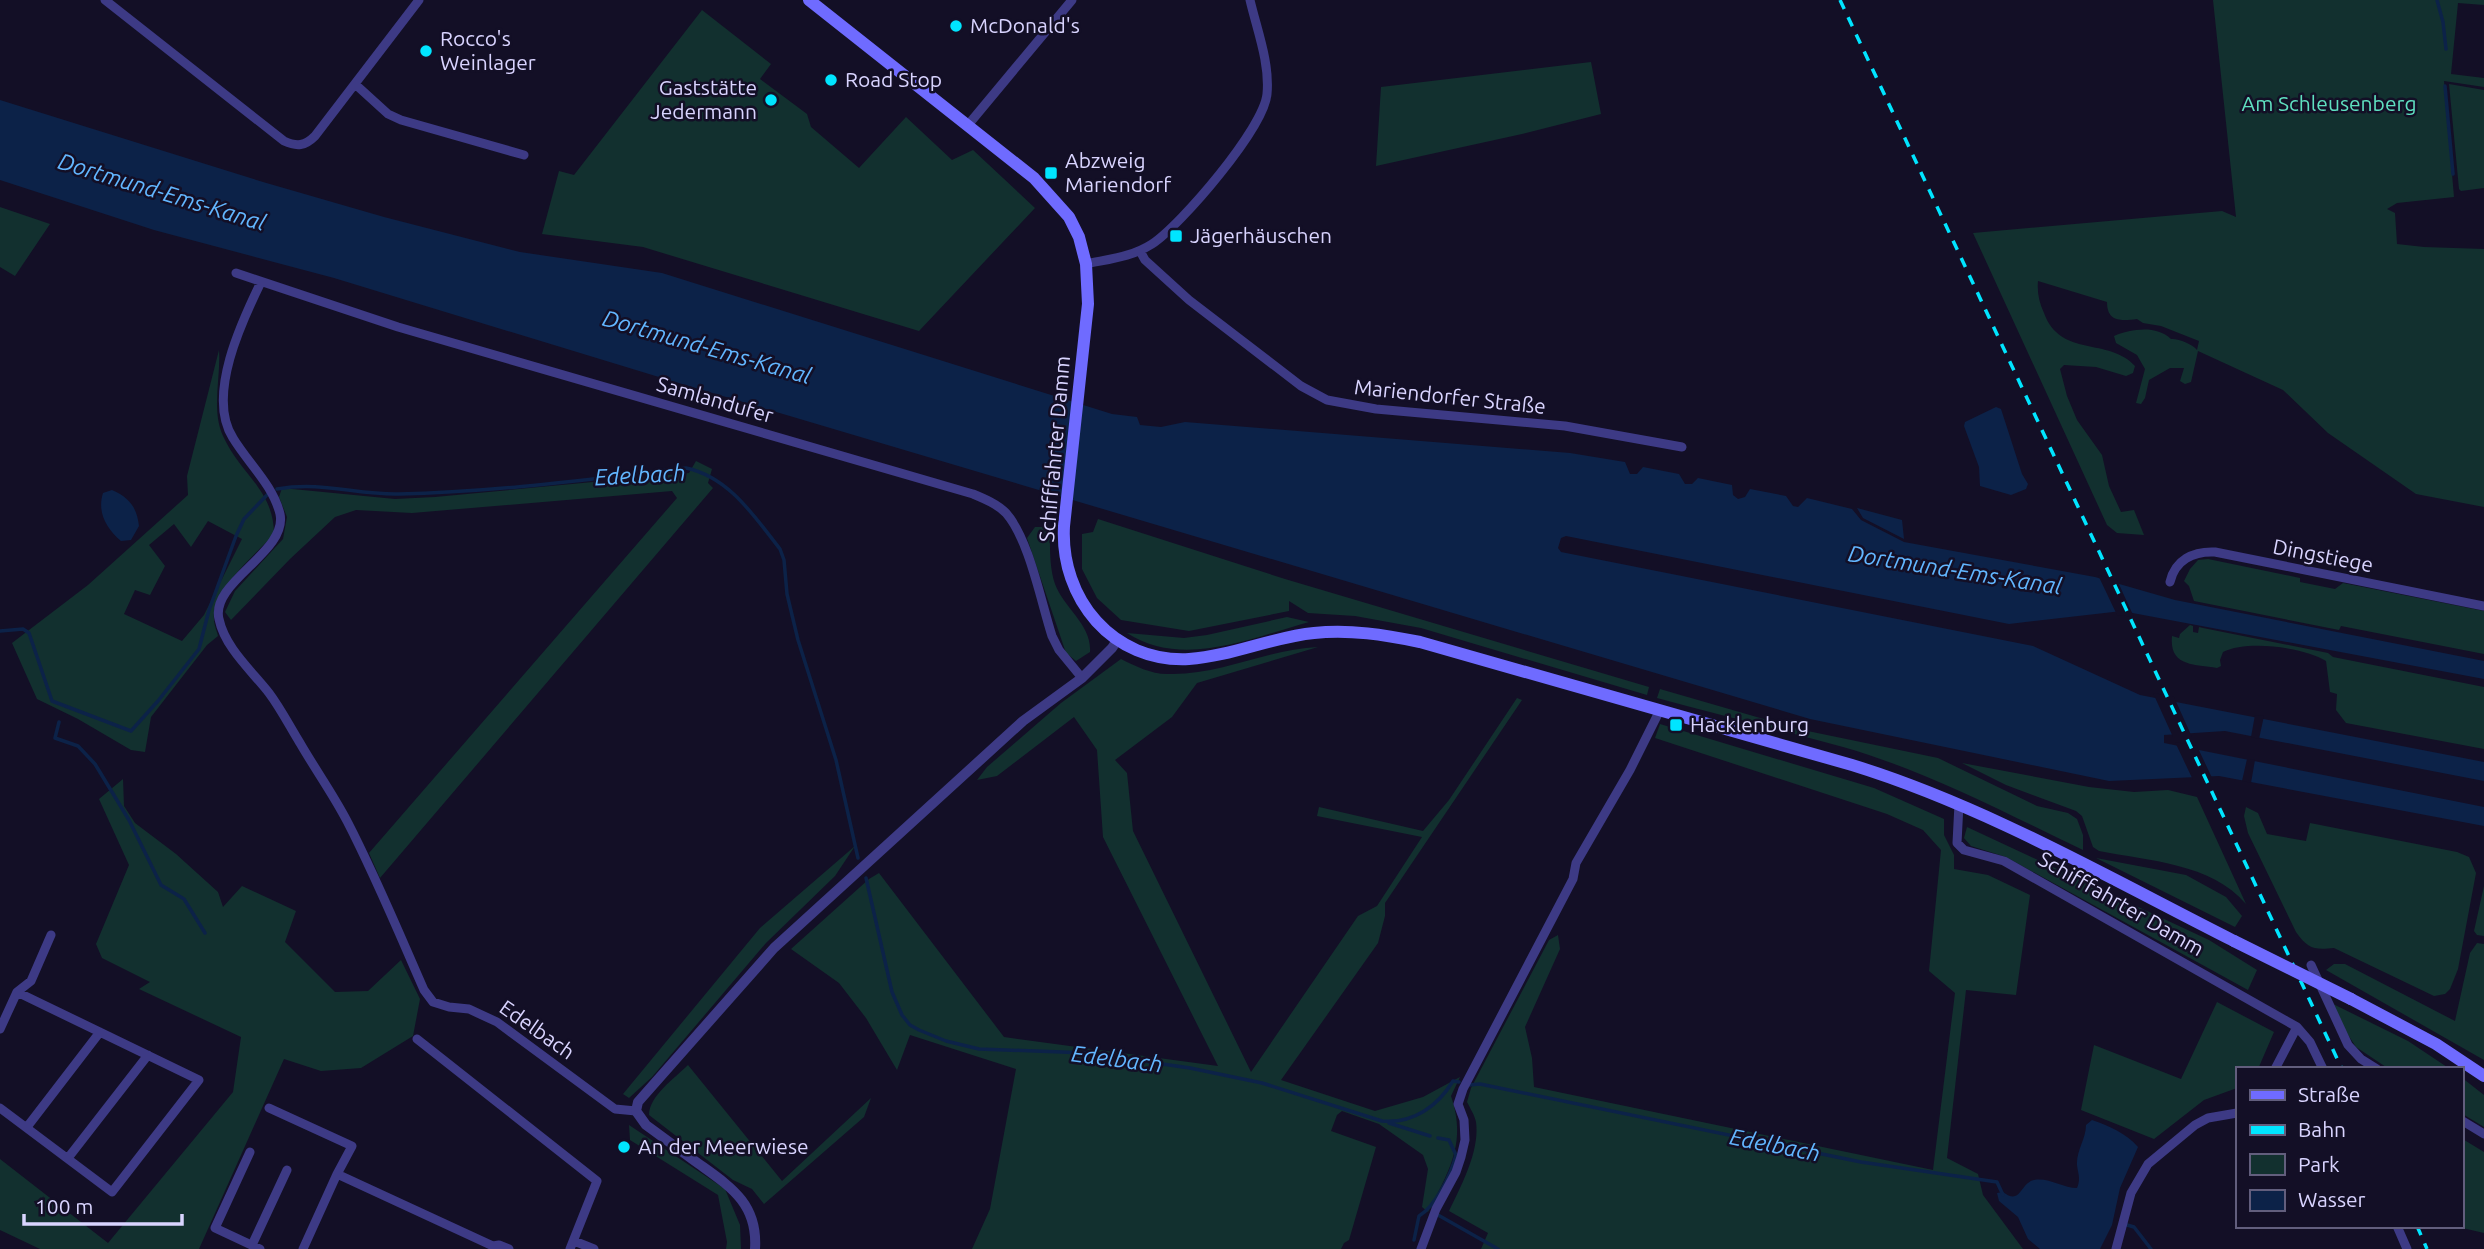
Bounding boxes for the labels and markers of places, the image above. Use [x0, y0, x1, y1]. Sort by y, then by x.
place label: McDonald's [970, 13, 1080, 37]
marker: McDonald's [948, 18, 964, 34]
place label: Rocco's Weinlager [440, 26, 536, 74]
marker: Rocco's Weinlager [418, 43, 434, 59]
place label: Road Stop [845, 67, 942, 91]
marker: Road Stop [823, 72, 839, 88]
place label: Gaststätte Jedermann [650, 75, 757, 123]
marker: Gaststätte Jedermann [763, 92, 779, 108]
place label: Abzweig Mariendorf [1065, 148, 1172, 196]
marker: Abzweig Mariendorf [1043, 165, 1059, 181]
place label: Jägerhäuschen [1190, 223, 1332, 247]
marker: Jägerhäuschen [1168, 228, 1184, 244]
place label: Hacklenburg [1690, 712, 1809, 736]
marker: Hacklenburg [1668, 717, 1684, 733]
place label: An der Meerwiese [638, 1134, 809, 1158]
marker: An der Meerwiese [616, 1139, 632, 1155]

